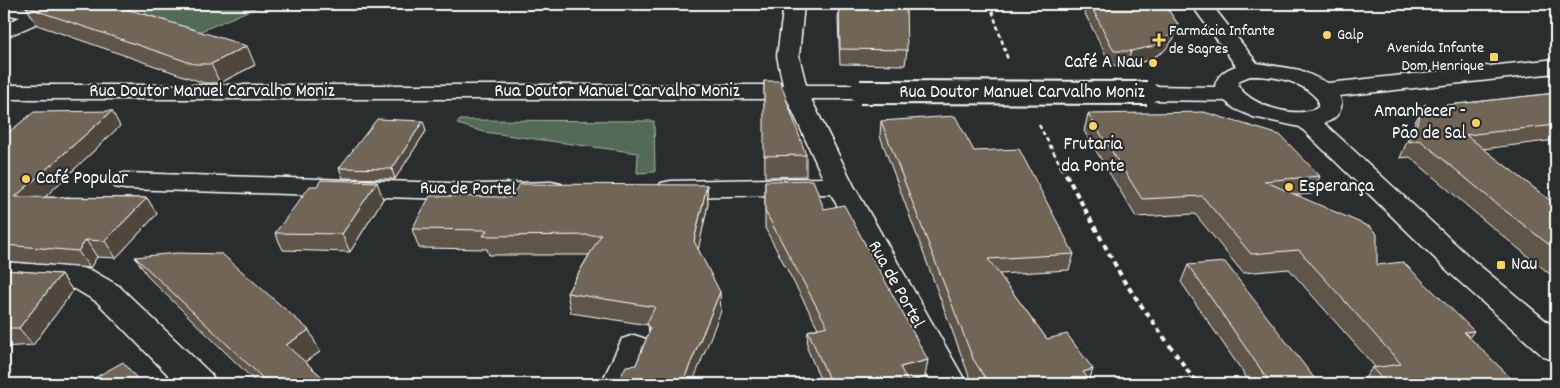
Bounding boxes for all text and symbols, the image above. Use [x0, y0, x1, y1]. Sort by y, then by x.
place label: Farmácia Infante de Sagres [1169, 20, 1275, 61]
place label: Galp [1337, 24, 1364, 47]
marker: Galp [1321, 29, 1333, 41]
marker: Farmácia Infante de Sagres [1153, 34, 1165, 46]
place label: Avenida Infante Dom Henrique [1387, 37, 1484, 78]
place label: Café A Nau [1064, 50, 1143, 77]
marker: Avenida Infante Dom Henrique [1488, 51, 1500, 63]
marker: Café A Nau [1147, 57, 1159, 69]
street label: Rua Doutor Manuel Carvalho Moniz [89, 79, 335, 106]
street label: Rua Doutor Manuel Carvalho Moniz [494, 79, 740, 106]
street label: Rua Doutor Manuel Carvalho Moniz [899, 80, 1145, 107]
place label: Amanhecer - Pão de Sal [1374, 99, 1466, 148]
marker: Amanhecer - Pão de Sal [1470, 117, 1482, 129]
marker: Frutaria da Ponte [1087, 120, 1099, 132]
place label: Frutaria da Ponte [1061, 132, 1125, 181]
place label: Café Popular [36, 166, 128, 193]
marker: Café Popular [20, 173, 32, 185]
place label: Esperança [1299, 174, 1375, 201]
street label: Rua de Portel [420, 176, 517, 204]
marker: Esperança [1283, 181, 1295, 193]
street label: Rua de Portel [860, 236, 930, 334]
place label: Nau [1511, 252, 1538, 279]
marker: Nau [1495, 259, 1507, 271]

